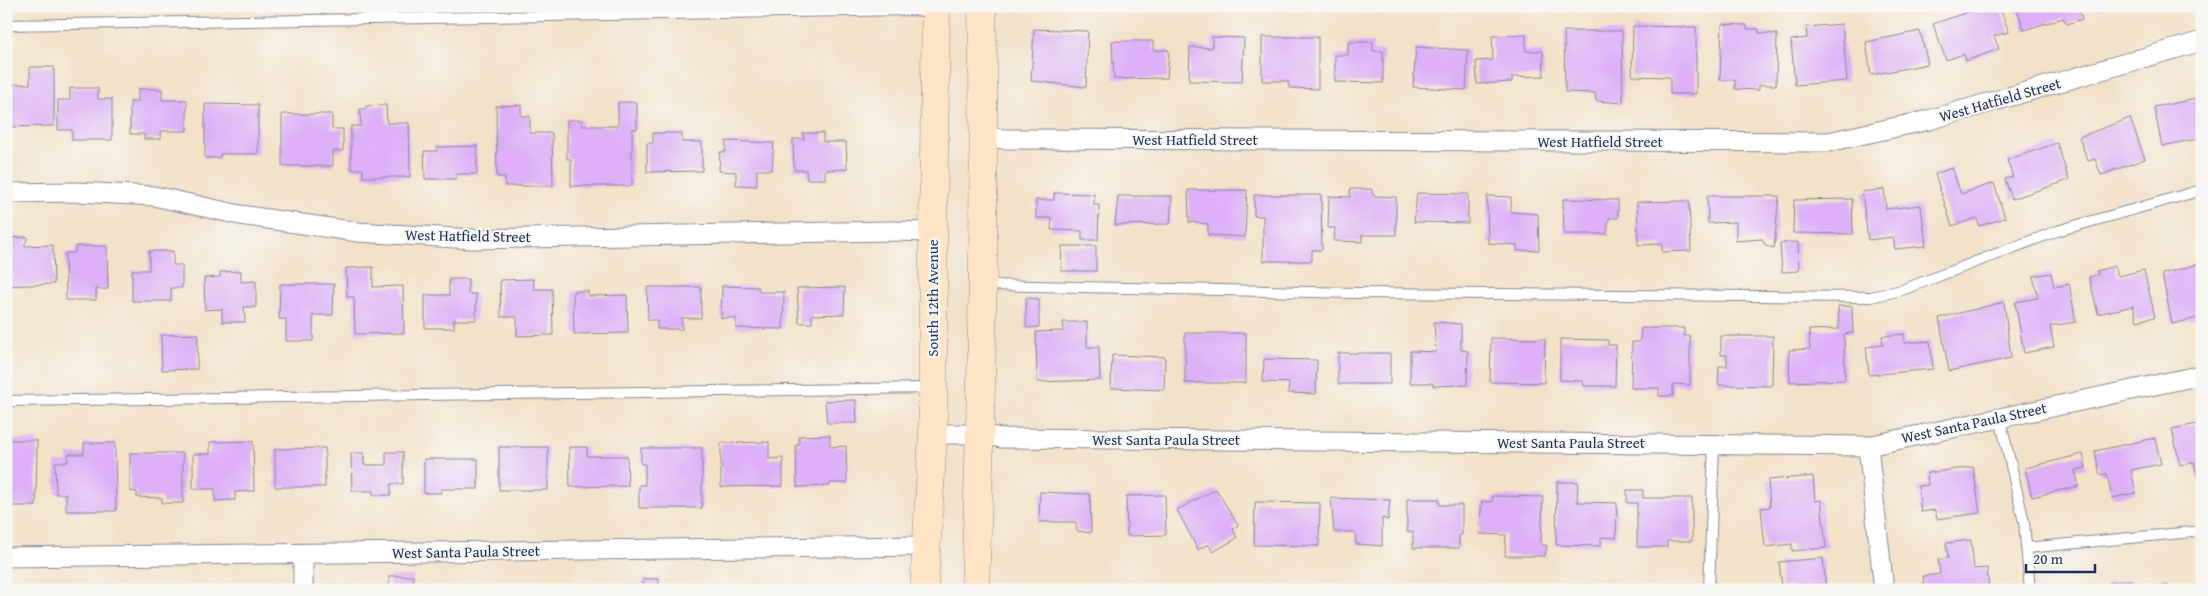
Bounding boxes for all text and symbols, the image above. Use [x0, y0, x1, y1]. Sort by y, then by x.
street label: West Hatfield Street [1937, 72, 2064, 127]
street label: West Hatfield Street [1132, 129, 1259, 150]
street label: West Hatfield Street [1537, 131, 1664, 152]
street label: West Hatfield Street [405, 224, 532, 247]
street label: South 12th Avenue [922, 239, 943, 357]
street label: West Santa Paula Street [1899, 397, 2049, 448]
street label: West Santa Paula Street [1092, 429, 1241, 450]
street label: West Santa Paula Street [1497, 432, 1646, 453]
street label: West Santa Paula Street [392, 540, 541, 563]
scale bar [2026, 541, 2094, 573]
text: 20 m [2033, 548, 2064, 569]

